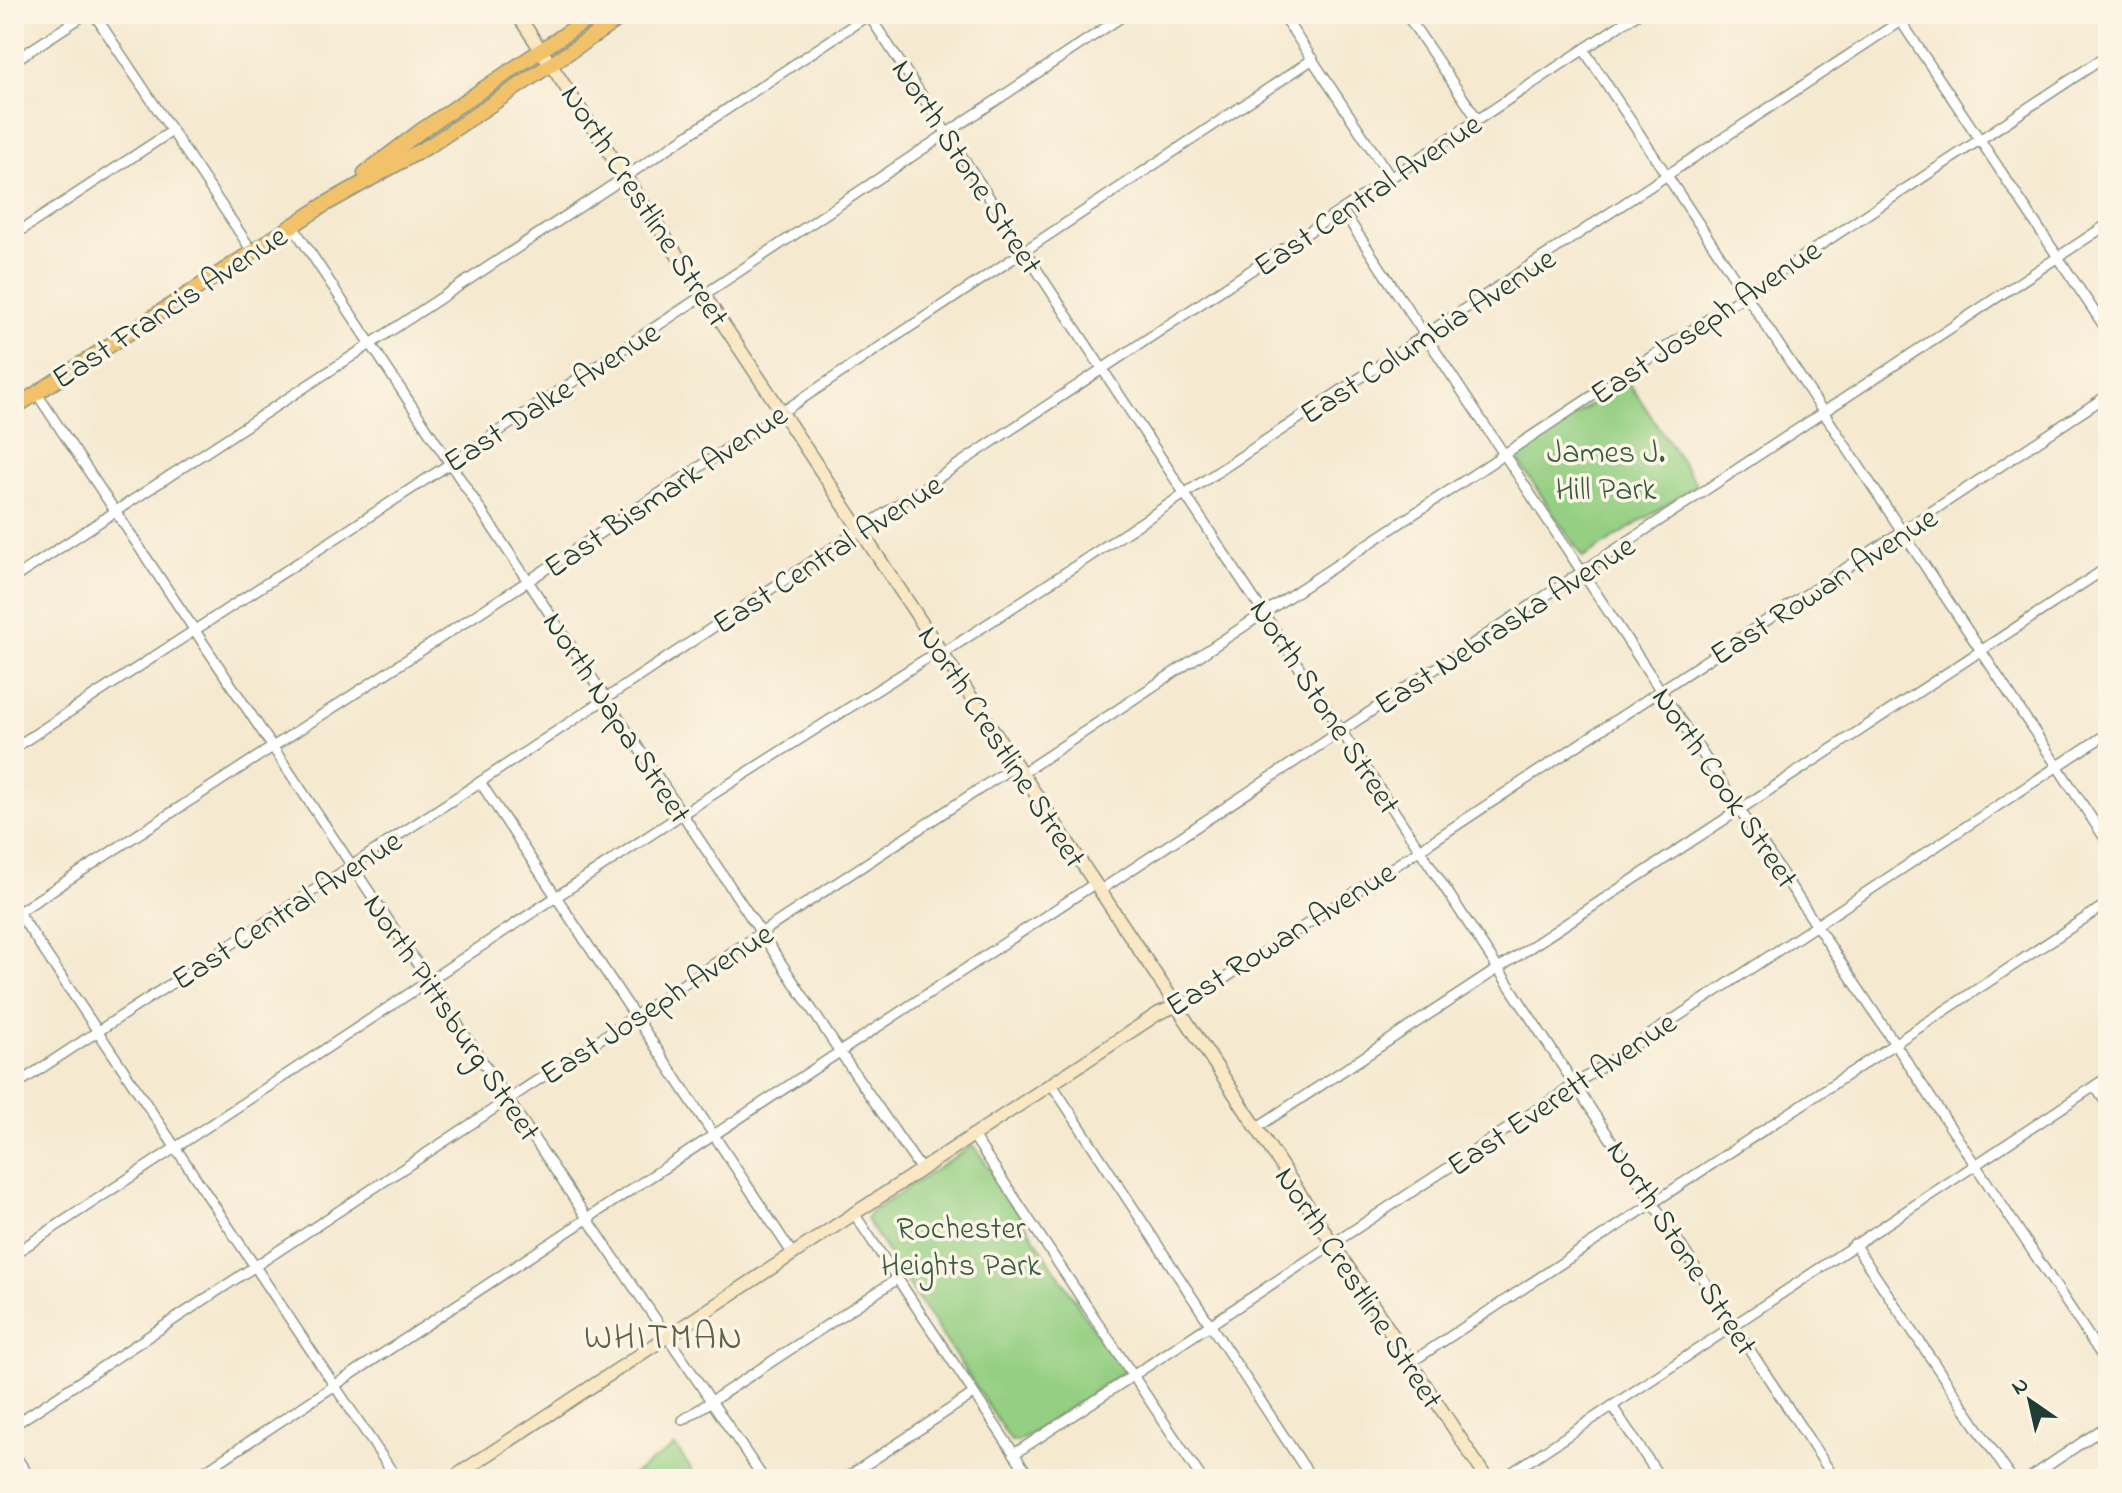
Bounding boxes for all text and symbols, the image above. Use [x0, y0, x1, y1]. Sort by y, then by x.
street label: North Stone Street [878, 51, 1053, 285]
street label: North Crestline Street [547, 76, 739, 338]
street label: East Central Avenue [1245, 103, 1493, 291]
street label: East Francis Avenue [44, 215, 299, 403]
street label: East Joseph Avenue [1582, 229, 1833, 419]
street label: East Columbia Avenue [1292, 237, 1567, 439]
street label: East Dalke Avenue [435, 311, 671, 487]
street label: East Bismark Avenue [536, 393, 799, 592]
park label: James J. Hill Park [1547, 431, 1665, 515]
street label: East Central Avenue [704, 463, 954, 648]
street label: East Rowan Avenue [1701, 496, 1949, 679]
street label: East Nebraska Avenue [1366, 524, 1646, 729]
street label: North Stone Street [1236, 591, 1411, 825]
street label: North Napa Street [529, 604, 701, 834]
street label: North Crestline Street [904, 617, 1096, 879]
street label: North Cook Street [1638, 679, 1808, 900]
street label: East Central Avenue [163, 819, 413, 1004]
street label: East Rowan Avenue [1158, 851, 1407, 1031]
street label: North Pittsburg Street [349, 885, 551, 1153]
street label: East Joseph Avenue [532, 912, 784, 1099]
street label: East Everett Avenue [1439, 1001, 1688, 1190]
street label: North Stone Street [1593, 1132, 1768, 1366]
street label: North Crestline Street [1261, 1158, 1453, 1420]
park label: Rochester Heights Park [881, 1207, 1042, 1291]
district label: WHITMAN [584, 1313, 744, 1366]
north arrow [1990, 1361, 2070, 1441]
text: N [2005, 1369, 2036, 1404]

